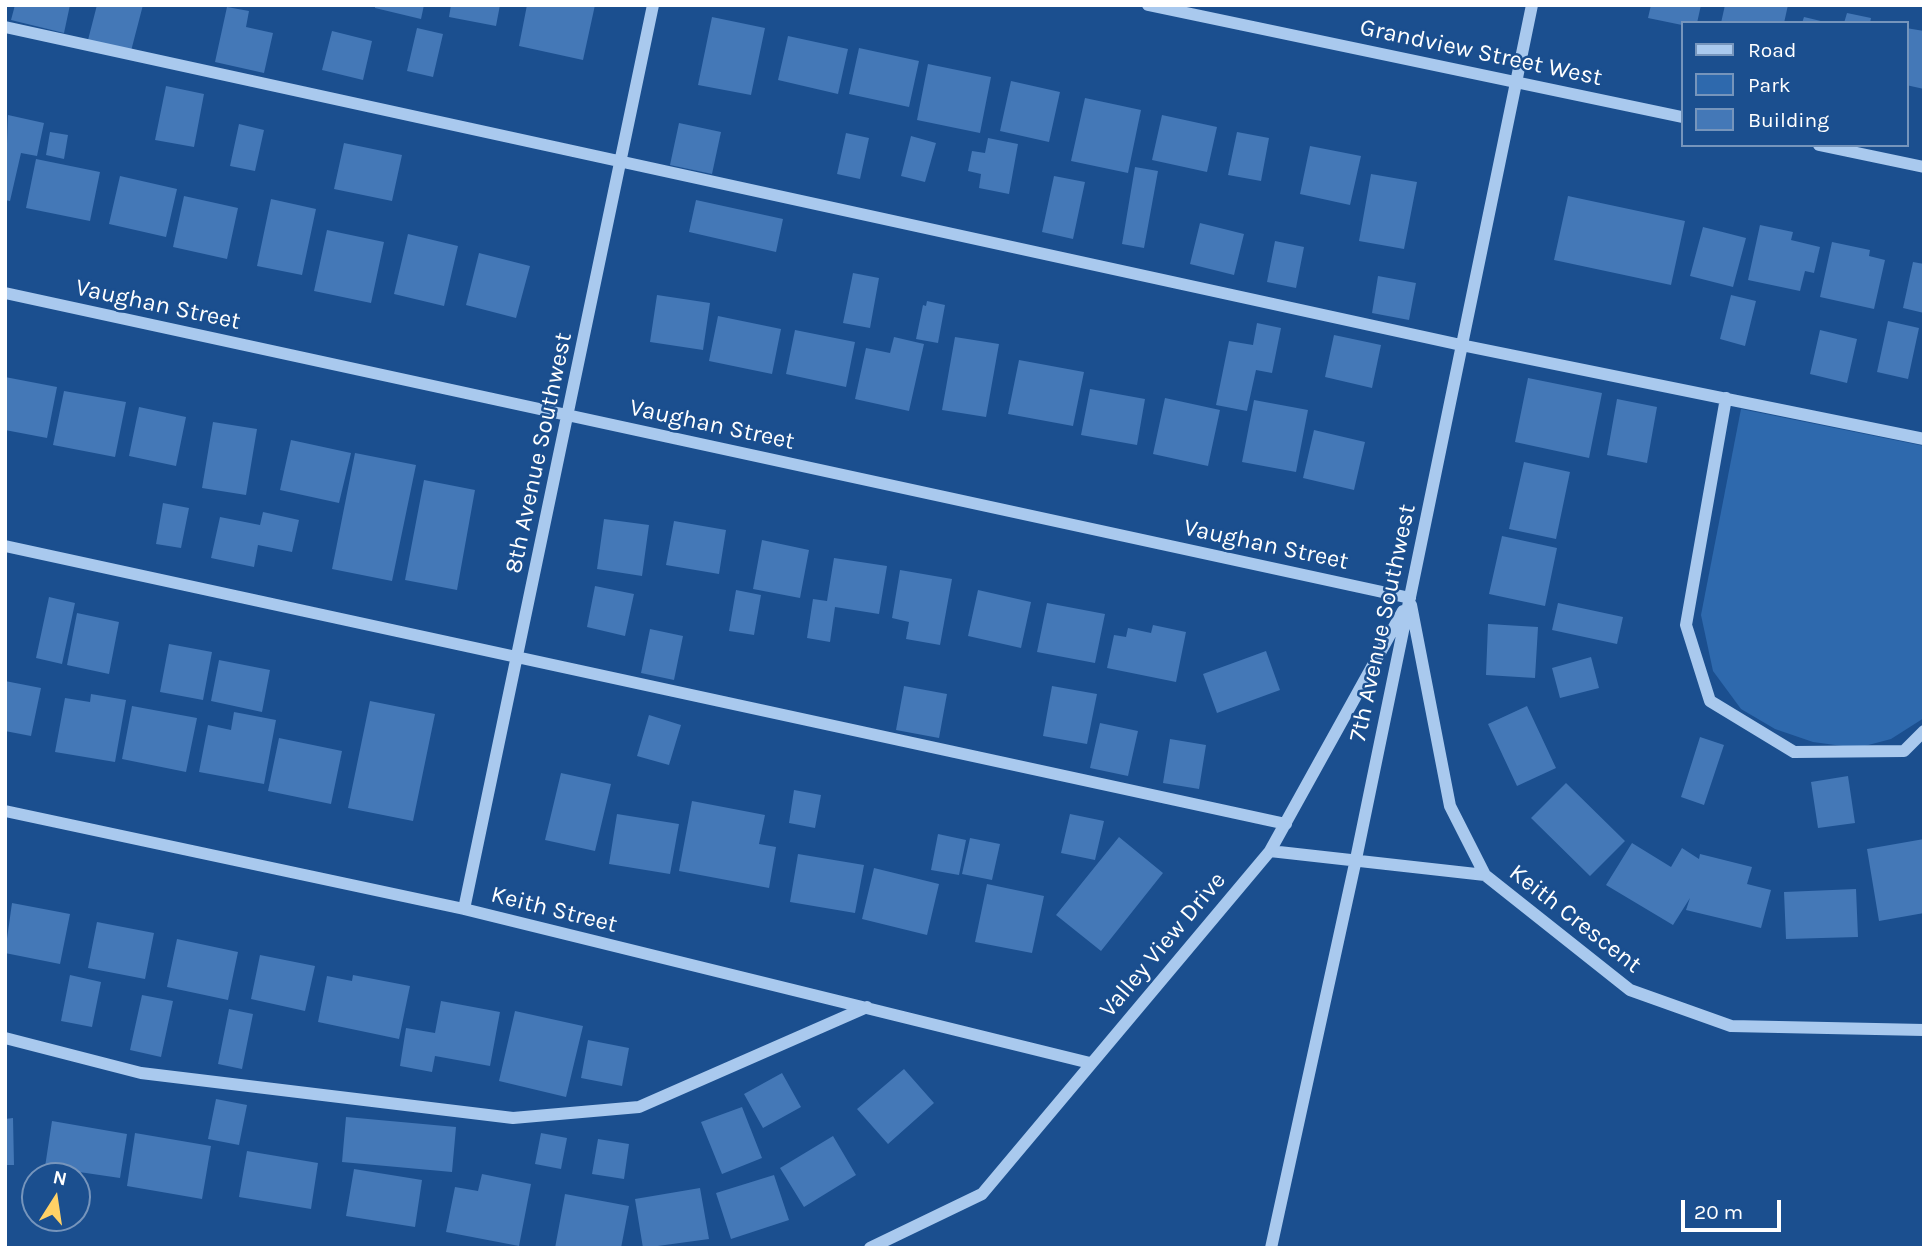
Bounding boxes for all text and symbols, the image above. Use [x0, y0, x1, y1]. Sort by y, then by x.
street label: Grandview Street West [1357, 13, 1605, 93]
legend [1680, 21, 1908, 147]
text: Road [1748, 38, 1796, 62]
text: Park [1748, 73, 1791, 97]
text: Building [1748, 108, 1829, 132]
street label: Vaughan Street [73, 273, 243, 337]
street label: 8th Avenue Southwest [499, 330, 579, 576]
street label: Vaughan Street [627, 393, 797, 457]
street label: 7th Avenue Southwest [1344, 502, 1422, 744]
street label: Vaughan Street [1181, 513, 1351, 577]
street label: Keith Crescent [1503, 858, 1647, 980]
street label: Valley View Drive [1094, 867, 1232, 1023]
street label: Keith Street [488, 880, 620, 940]
north arrow [21, 1162, 91, 1232]
text: N [51, 1166, 69, 1191]
scale bar [1684, 1186, 1784, 1230]
text: 20 m [1694, 1200, 1743, 1224]

